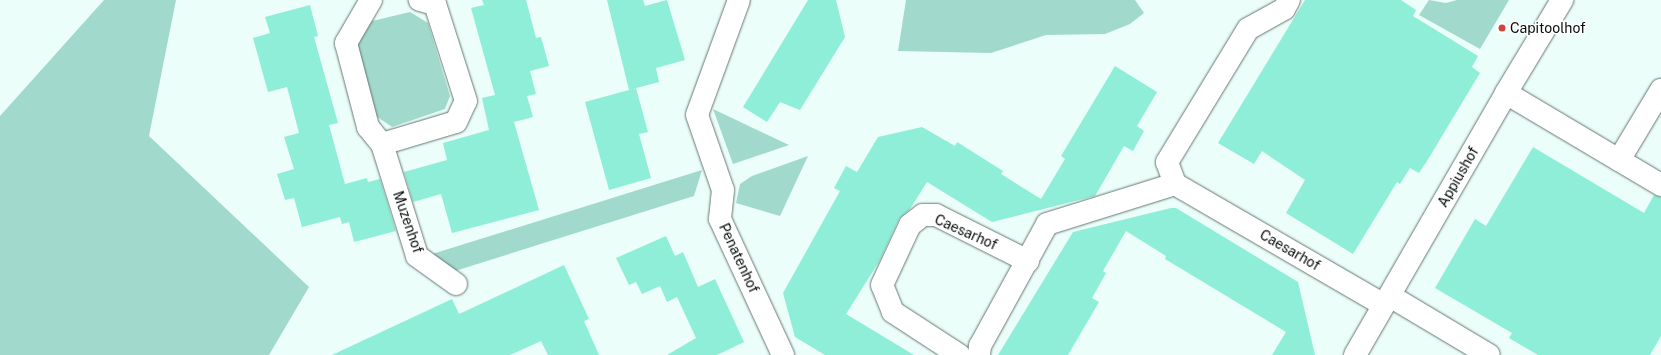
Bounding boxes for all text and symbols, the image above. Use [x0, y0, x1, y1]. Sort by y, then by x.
place label: Capitoolhof [1510, 20, 1586, 36]
marker: Capitoolhof [1497, 23, 1507, 33]
street label: Appiushof [1434, 144, 1482, 210]
street label: Muzenhof [390, 189, 426, 255]
street label: Caesarhof [932, 211, 1000, 253]
street label: Penatenhof [716, 221, 762, 295]
street label: Caesarhof [1257, 226, 1323, 274]

